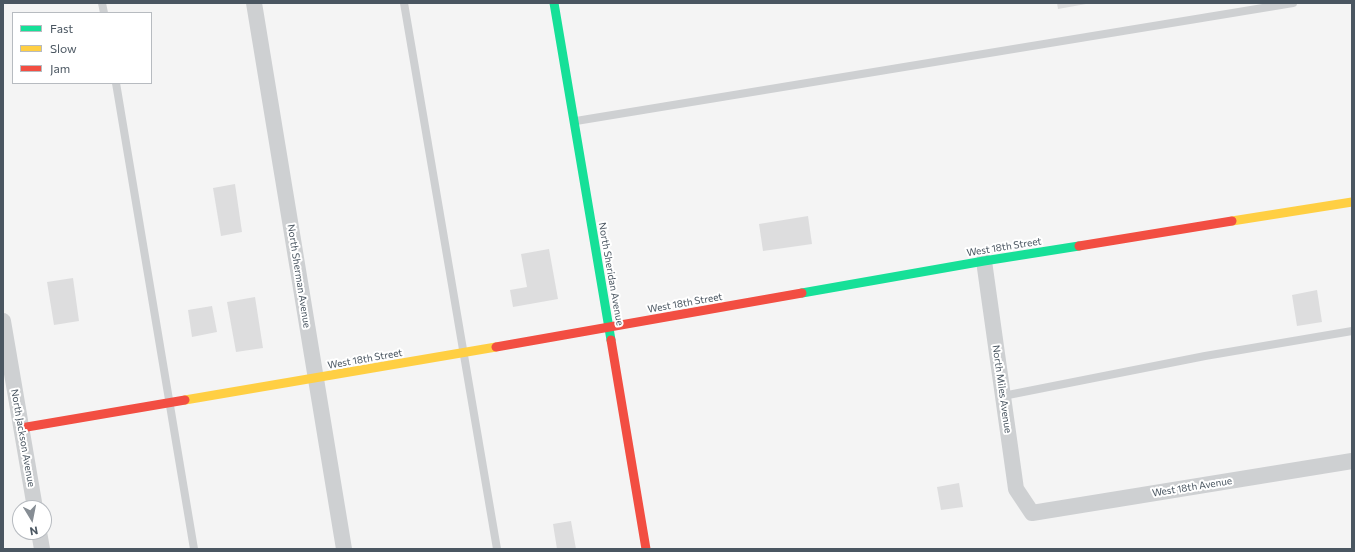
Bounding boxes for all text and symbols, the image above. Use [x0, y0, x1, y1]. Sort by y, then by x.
legend [12, 12, 152, 84]
text: Fast [50, 21, 73, 35]
text: Slow [50, 41, 77, 55]
text: Jam [50, 61, 70, 75]
street label: North Sheridan Avenue [596, 221, 626, 327]
street label: North Sherman Avenue [285, 223, 313, 329]
street label: West 18th Street [966, 235, 1042, 259]
street label: West 18th Street [647, 291, 723, 315]
street label: North Miles Avenue [990, 344, 1014, 434]
street label: West 18th Street [327, 347, 403, 371]
street label: North Jackson Avenue [8, 388, 38, 488]
street label: West 18th Avenue [1151, 475, 1233, 499]
north arrow [12, 500, 52, 540]
text: N [29, 524, 39, 538]

